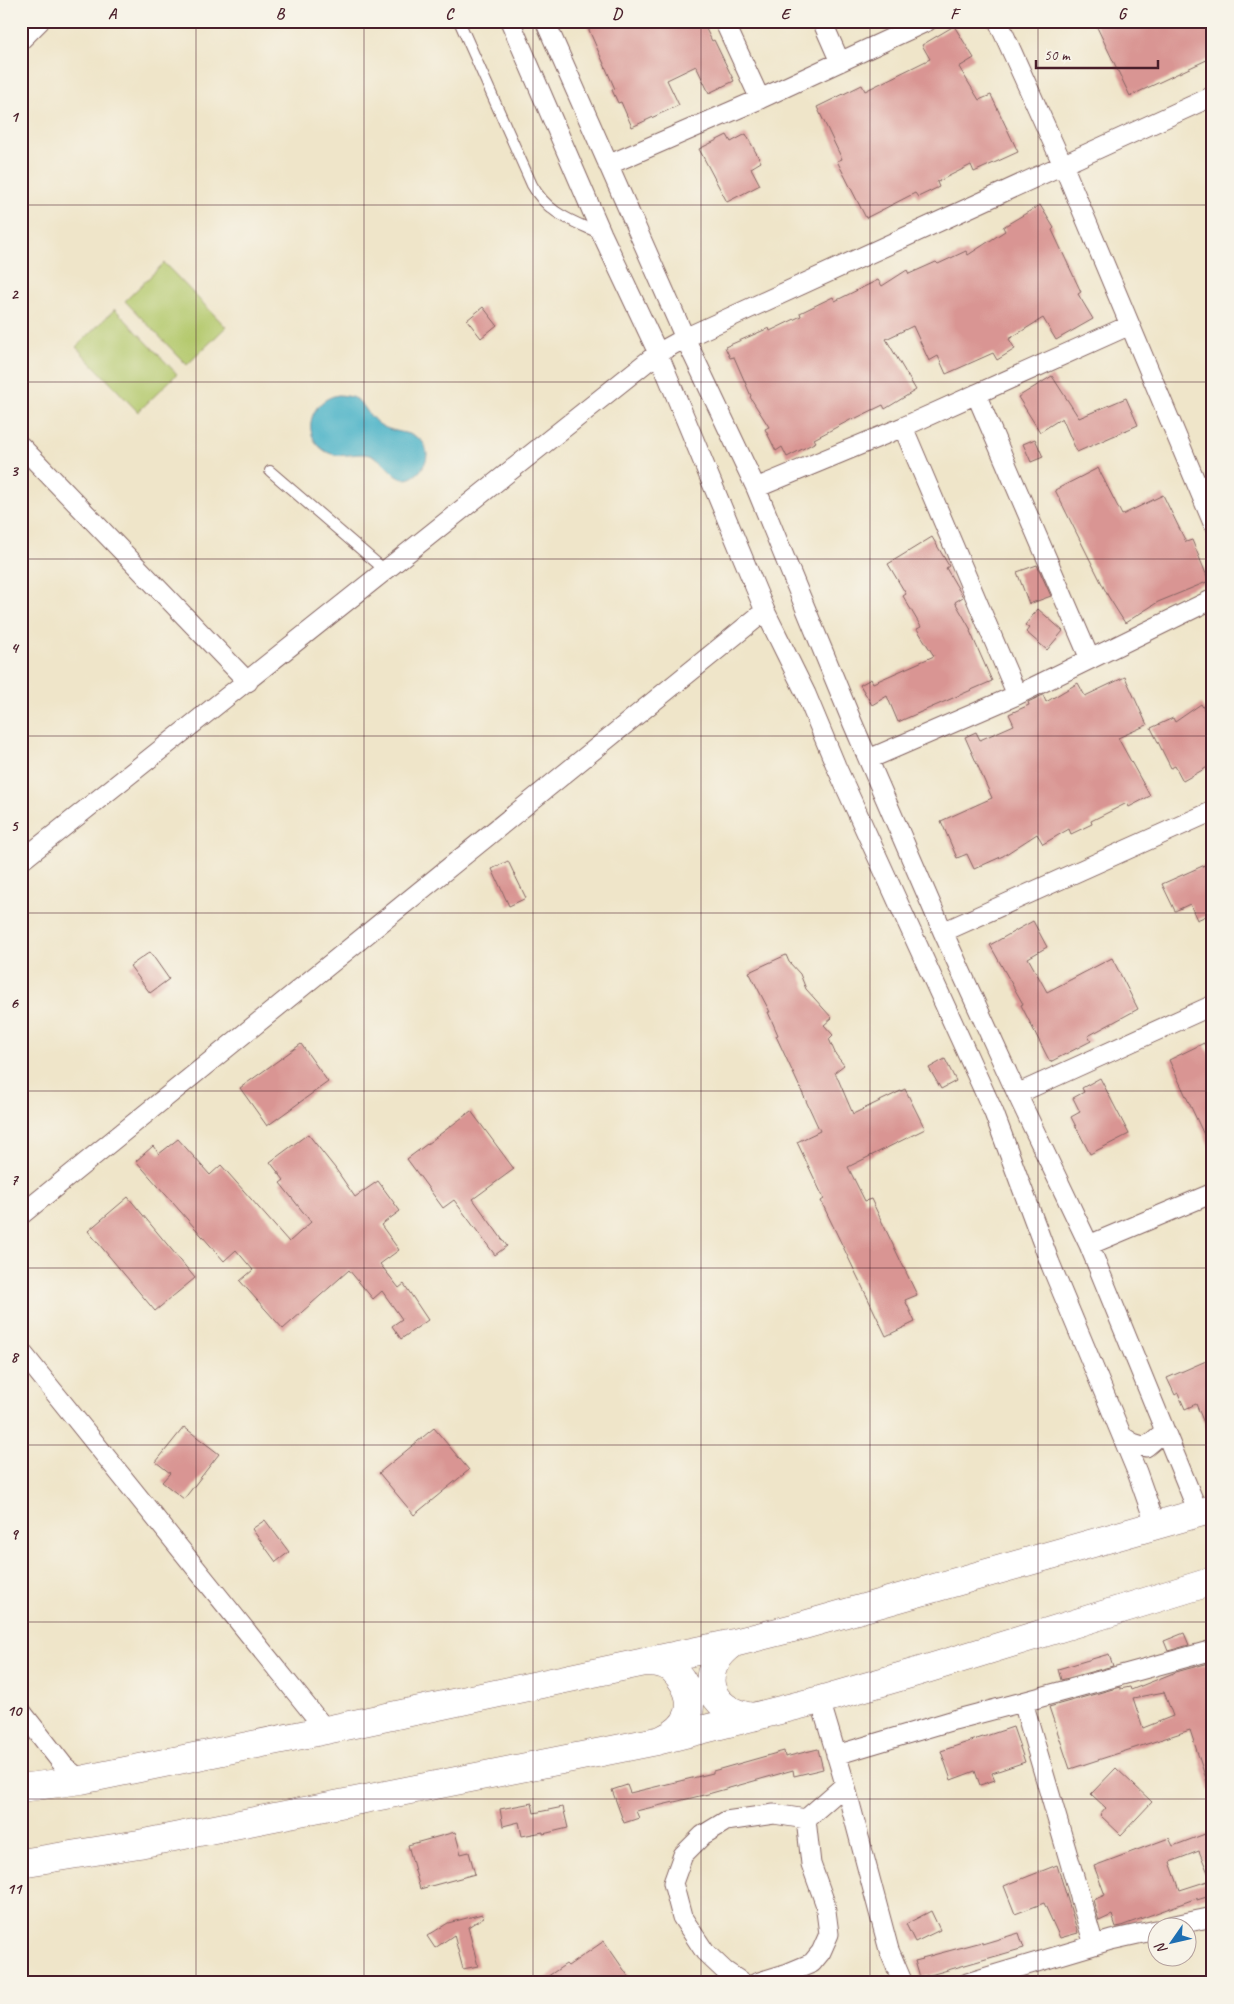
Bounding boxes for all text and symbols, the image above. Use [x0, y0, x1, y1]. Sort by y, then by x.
text: A [108, 4, 118, 24]
text: B [276, 4, 286, 24]
text: C [445, 4, 455, 24]
text: D [612, 4, 623, 24]
text: E [781, 4, 792, 24]
text: F [950, 4, 961, 24]
text: G [1118, 4, 1128, 24]
scale bar [1036, 38, 1159, 70]
text: 50 m [1044, 46, 1071, 65]
text: 1 [10, 107, 19, 127]
text: 2 [10, 284, 19, 304]
text: 3 [10, 461, 19, 481]
text: 4 [10, 638, 19, 658]
text: 5 [11, 816, 20, 836]
text: 6 [10, 993, 19, 1013]
text: 7 [10, 1170, 19, 1190]
text: 8 [10, 1347, 19, 1367]
text: 9 [10, 1524, 19, 1544]
text: 10 [7, 1701, 23, 1721]
text: 11 [7, 1879, 23, 1899]
north arrow [1146, 1916, 1196, 1966]
text: N [1151, 1939, 1171, 1957]

